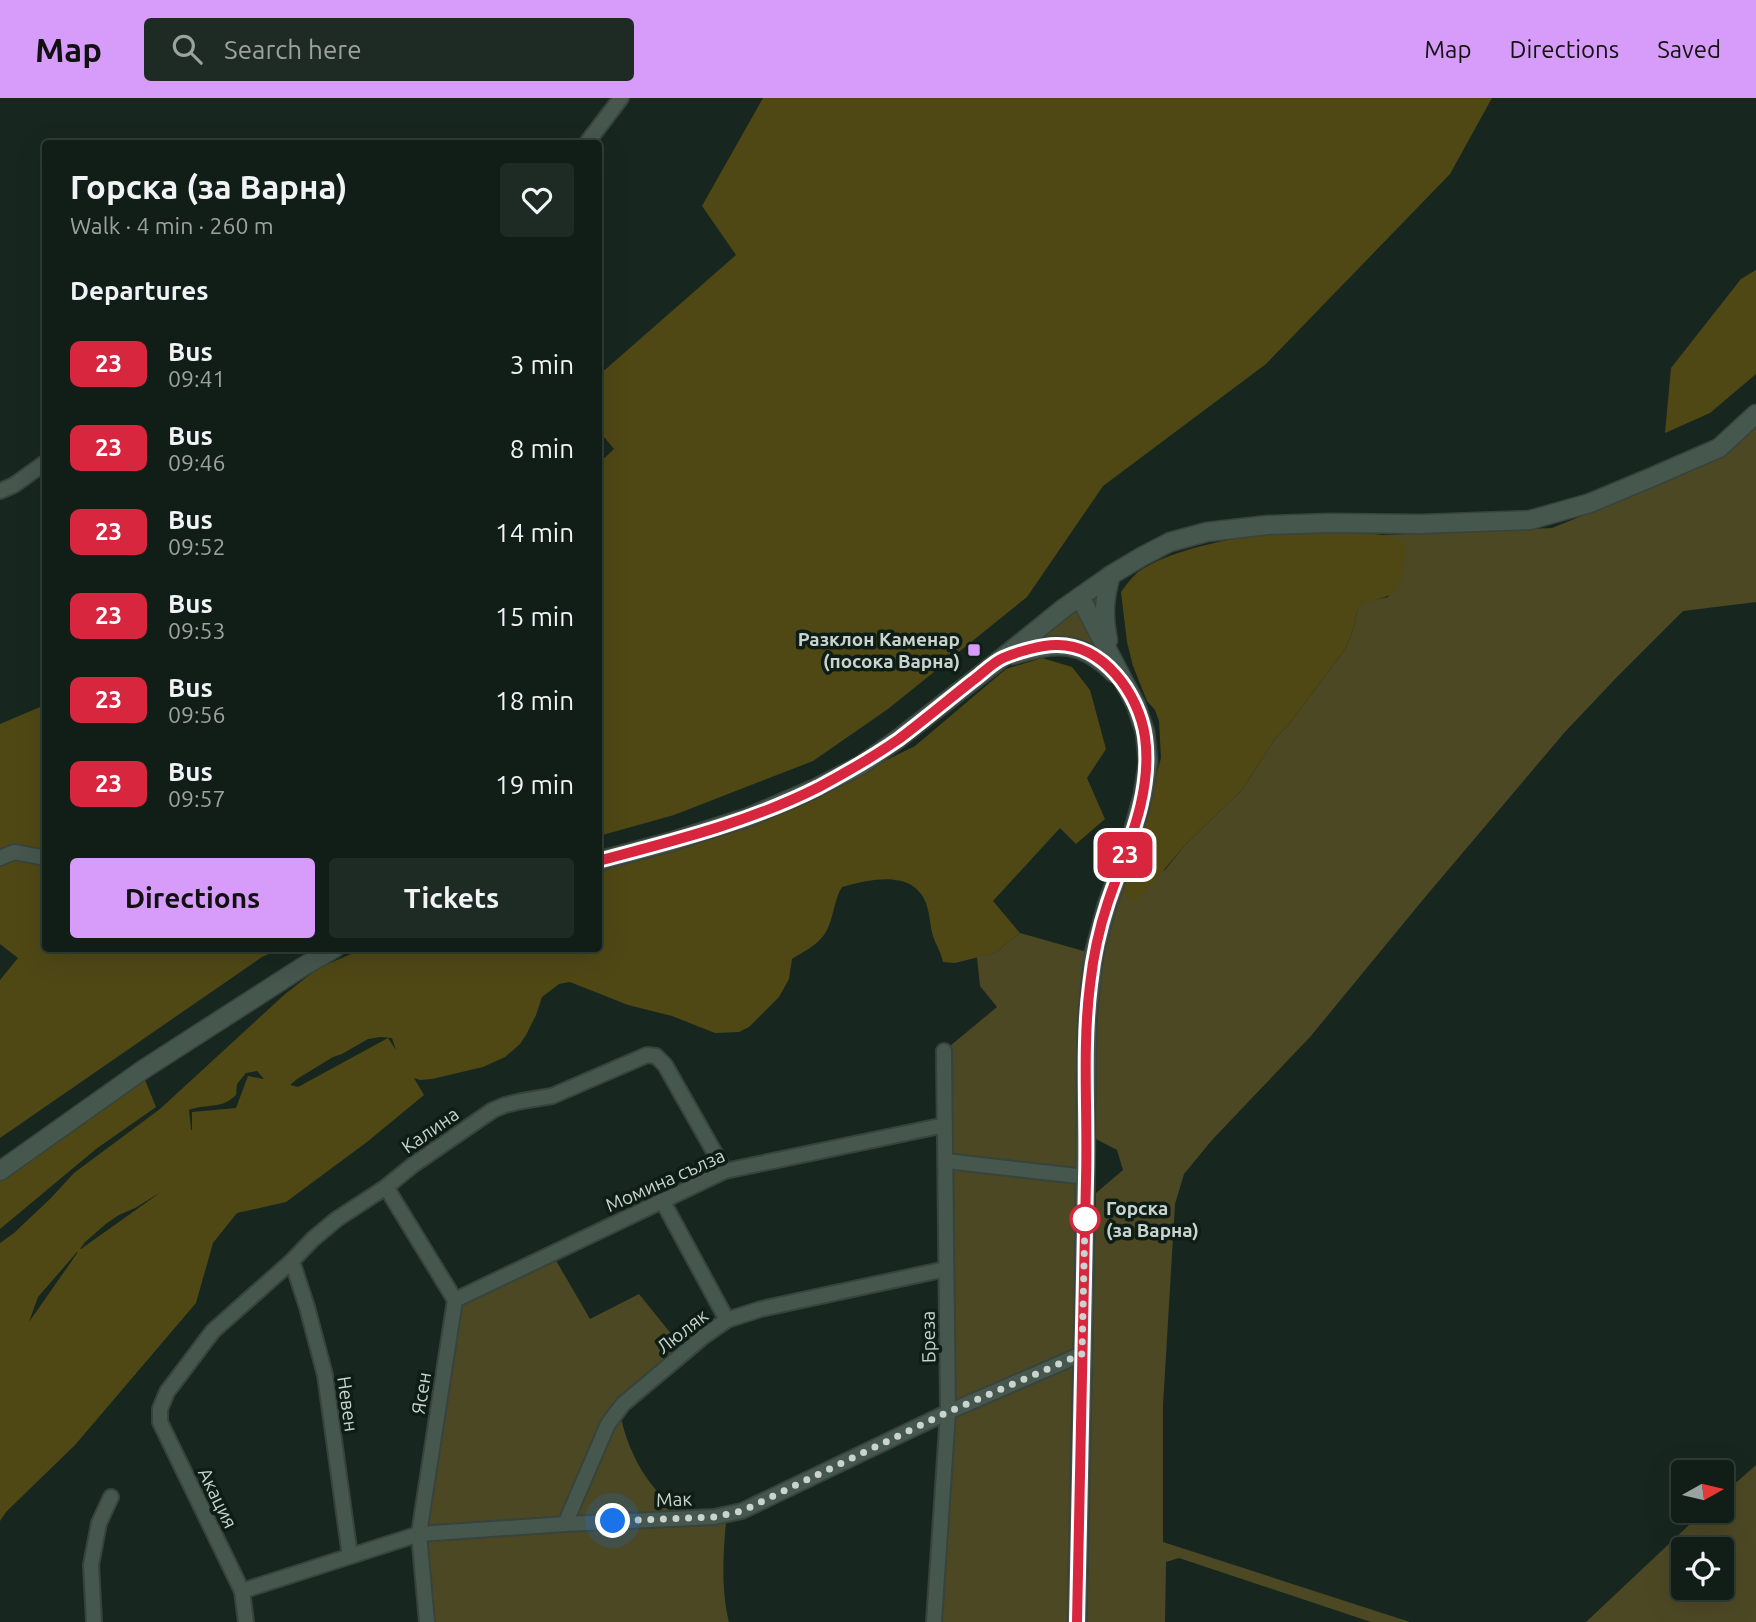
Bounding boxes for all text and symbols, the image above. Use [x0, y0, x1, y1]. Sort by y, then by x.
search box [144, 18, 634, 81]
icon: search [168, 30, 206, 68]
text: Map [35, 31, 102, 68]
text: Search here [224, 35, 362, 64]
text: Map [1424, 36, 1471, 63]
text: Directions [1509, 36, 1619, 63]
text: Saved [1657, 36, 1721, 63]
button: heart [500, 163, 574, 237]
text: Горска (за Варна) [70, 168, 347, 205]
text: Walk · 4 min · 260 m [70, 213, 274, 238]
text: Departures [70, 276, 208, 305]
text: Bus [168, 337, 213, 366]
text: 23 [95, 350, 122, 377]
text: 3 min [510, 350, 574, 379]
text: 09:41 [168, 366, 226, 391]
text: Bus [168, 421, 213, 450]
text: 23 [95, 434, 122, 461]
text: 8 min [510, 434, 574, 463]
text: 09:46 [168, 450, 226, 475]
text: Bus [168, 505, 213, 534]
text: 23 [95, 518, 122, 545]
text: 14 min [495, 518, 574, 547]
text: 09:52 [168, 534, 226, 559]
text: Bus [168, 589, 213, 618]
text: 23 [95, 602, 122, 629]
text: 15 min [495, 602, 574, 631]
text: 09:53 [168, 618, 226, 643]
place label: Разклон Каменар (посока Варна) [798, 628, 960, 672]
marker: Разклон Каменар (посока Варна) [966, 642, 982, 658]
text: Bus [168, 673, 213, 702]
text: 23 [95, 686, 122, 713]
text: 18 min [495, 686, 574, 715]
text: 09:56 [168, 702, 226, 727]
text: Bus [168, 757, 213, 786]
text: 23 [95, 770, 122, 797]
text: 19 min [495, 770, 574, 799]
text: 09:57 [168, 786, 226, 811]
line badge: 23 [1094, 832, 1156, 878]
text: 23 [1111, 841, 1139, 868]
button: Directions [70, 858, 315, 938]
button: Tickets [329, 858, 574, 938]
street label: Калина [397, 1102, 463, 1158]
street label: Момина сълза [602, 1144, 728, 1216]
place label: Горска (за Варна) [1106, 1197, 1199, 1241]
marker: Горска (за Варна) [1070, 1204, 1100, 1234]
street label: Люляк [652, 1304, 712, 1358]
street label: Бреза [917, 1311, 939, 1363]
street label: Ясен [407, 1370, 435, 1416]
street label: Невен [333, 1375, 363, 1433]
north arrow [1671, 1460, 1734, 1522]
map controls [1671, 1460, 1734, 1600]
street label: Акация [194, 1464, 242, 1532]
street label: Мак [656, 1487, 693, 1511]
your location [595, 1503, 630, 1538]
button: locate [1671, 1537, 1734, 1600]

